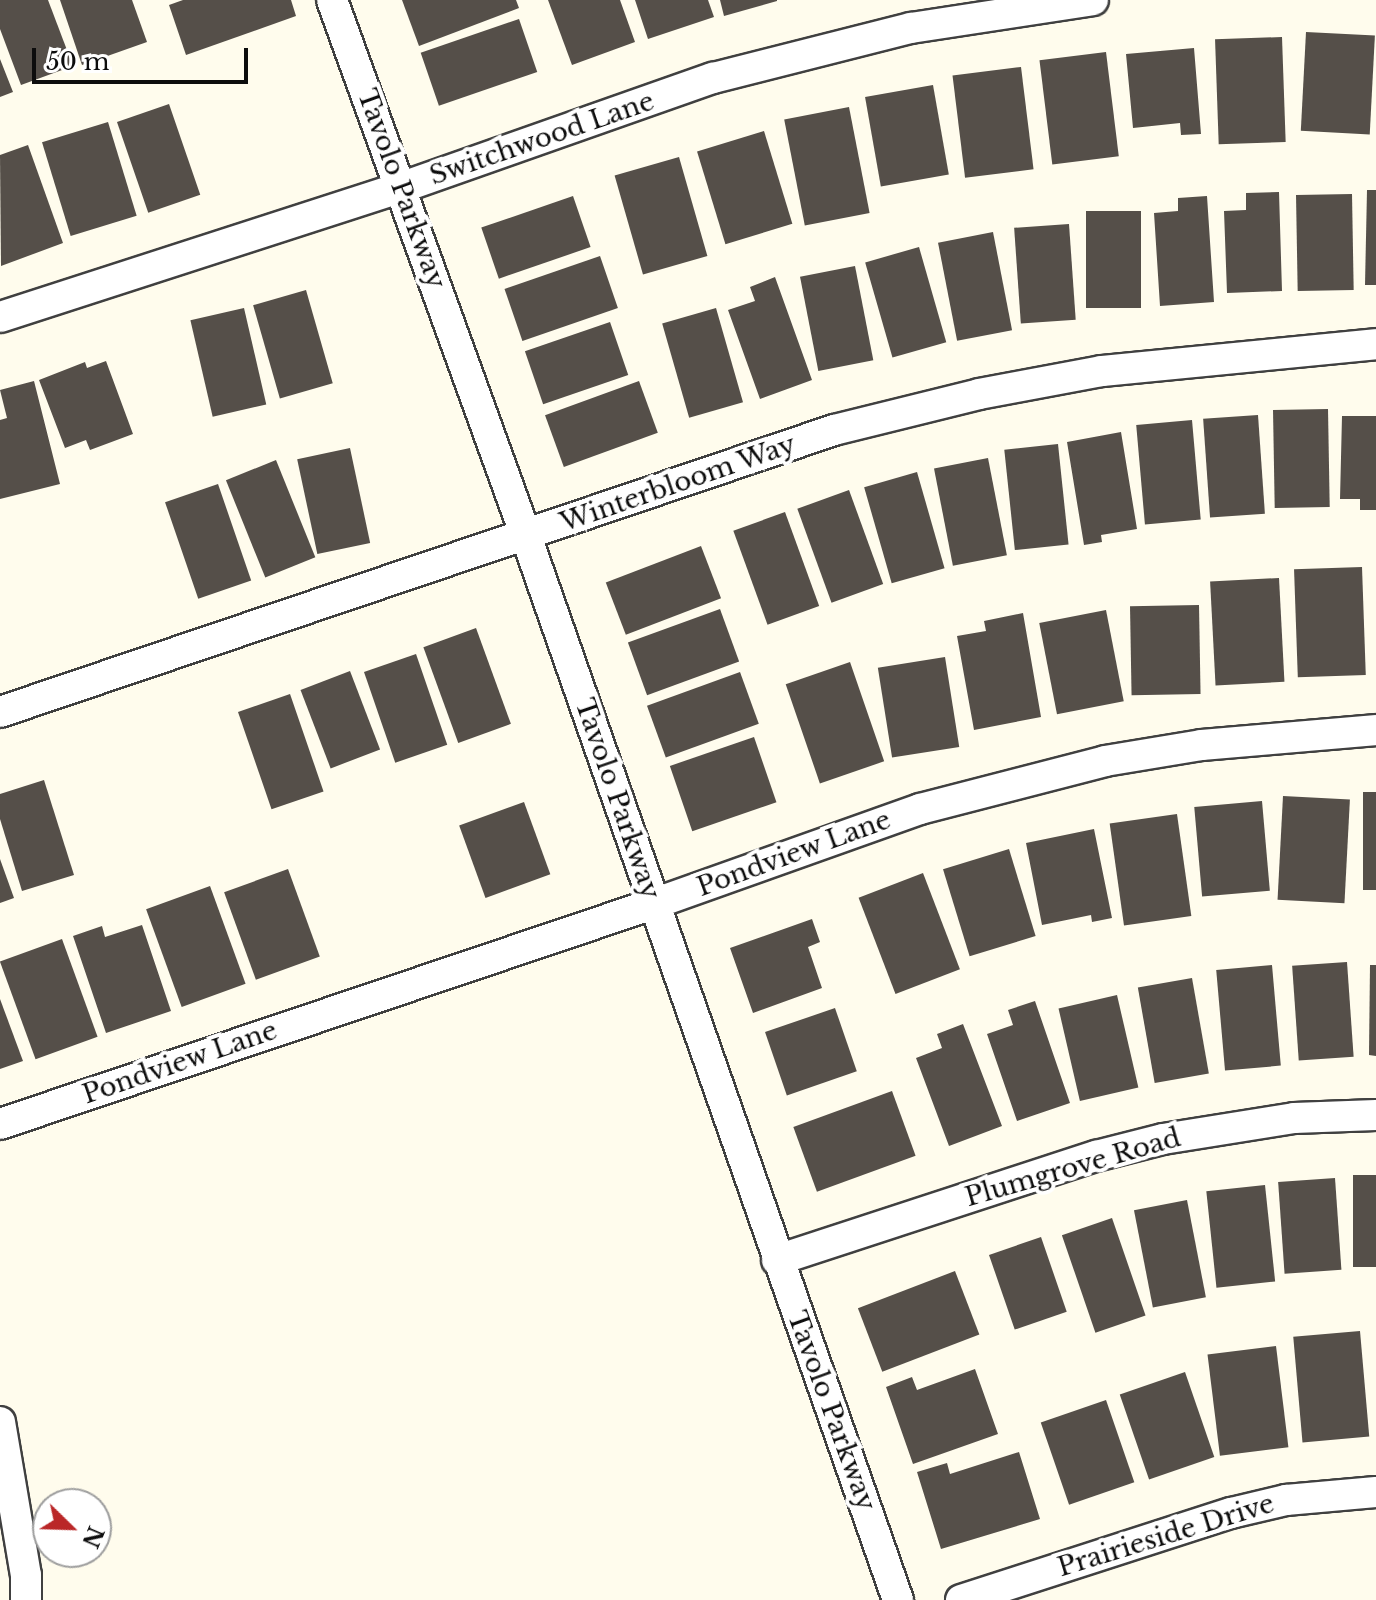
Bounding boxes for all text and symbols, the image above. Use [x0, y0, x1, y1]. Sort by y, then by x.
scale bar [36, 32, 252, 82]
text: 50 m [46, 47, 109, 76]
street label: Tavolo Parkway [350, 85, 452, 293]
street label: Switchwood Lane [426, 86, 658, 192]
street label: Winterbloom Way [556, 429, 800, 539]
street label: Tavolo Parkway [568, 695, 666, 903]
street label: Pondview Lane [693, 804, 895, 904]
street label: Pondview Lane [78, 1015, 282, 1111]
street label: Plumgrove Road [962, 1122, 1184, 1214]
street label: Tavolo Parkway [780, 1307, 882, 1515]
north arrow [32, 1488, 112, 1568]
street label: Prairieside Drive [1054, 1488, 1278, 1584]
text: N [76, 1522, 109, 1552]

